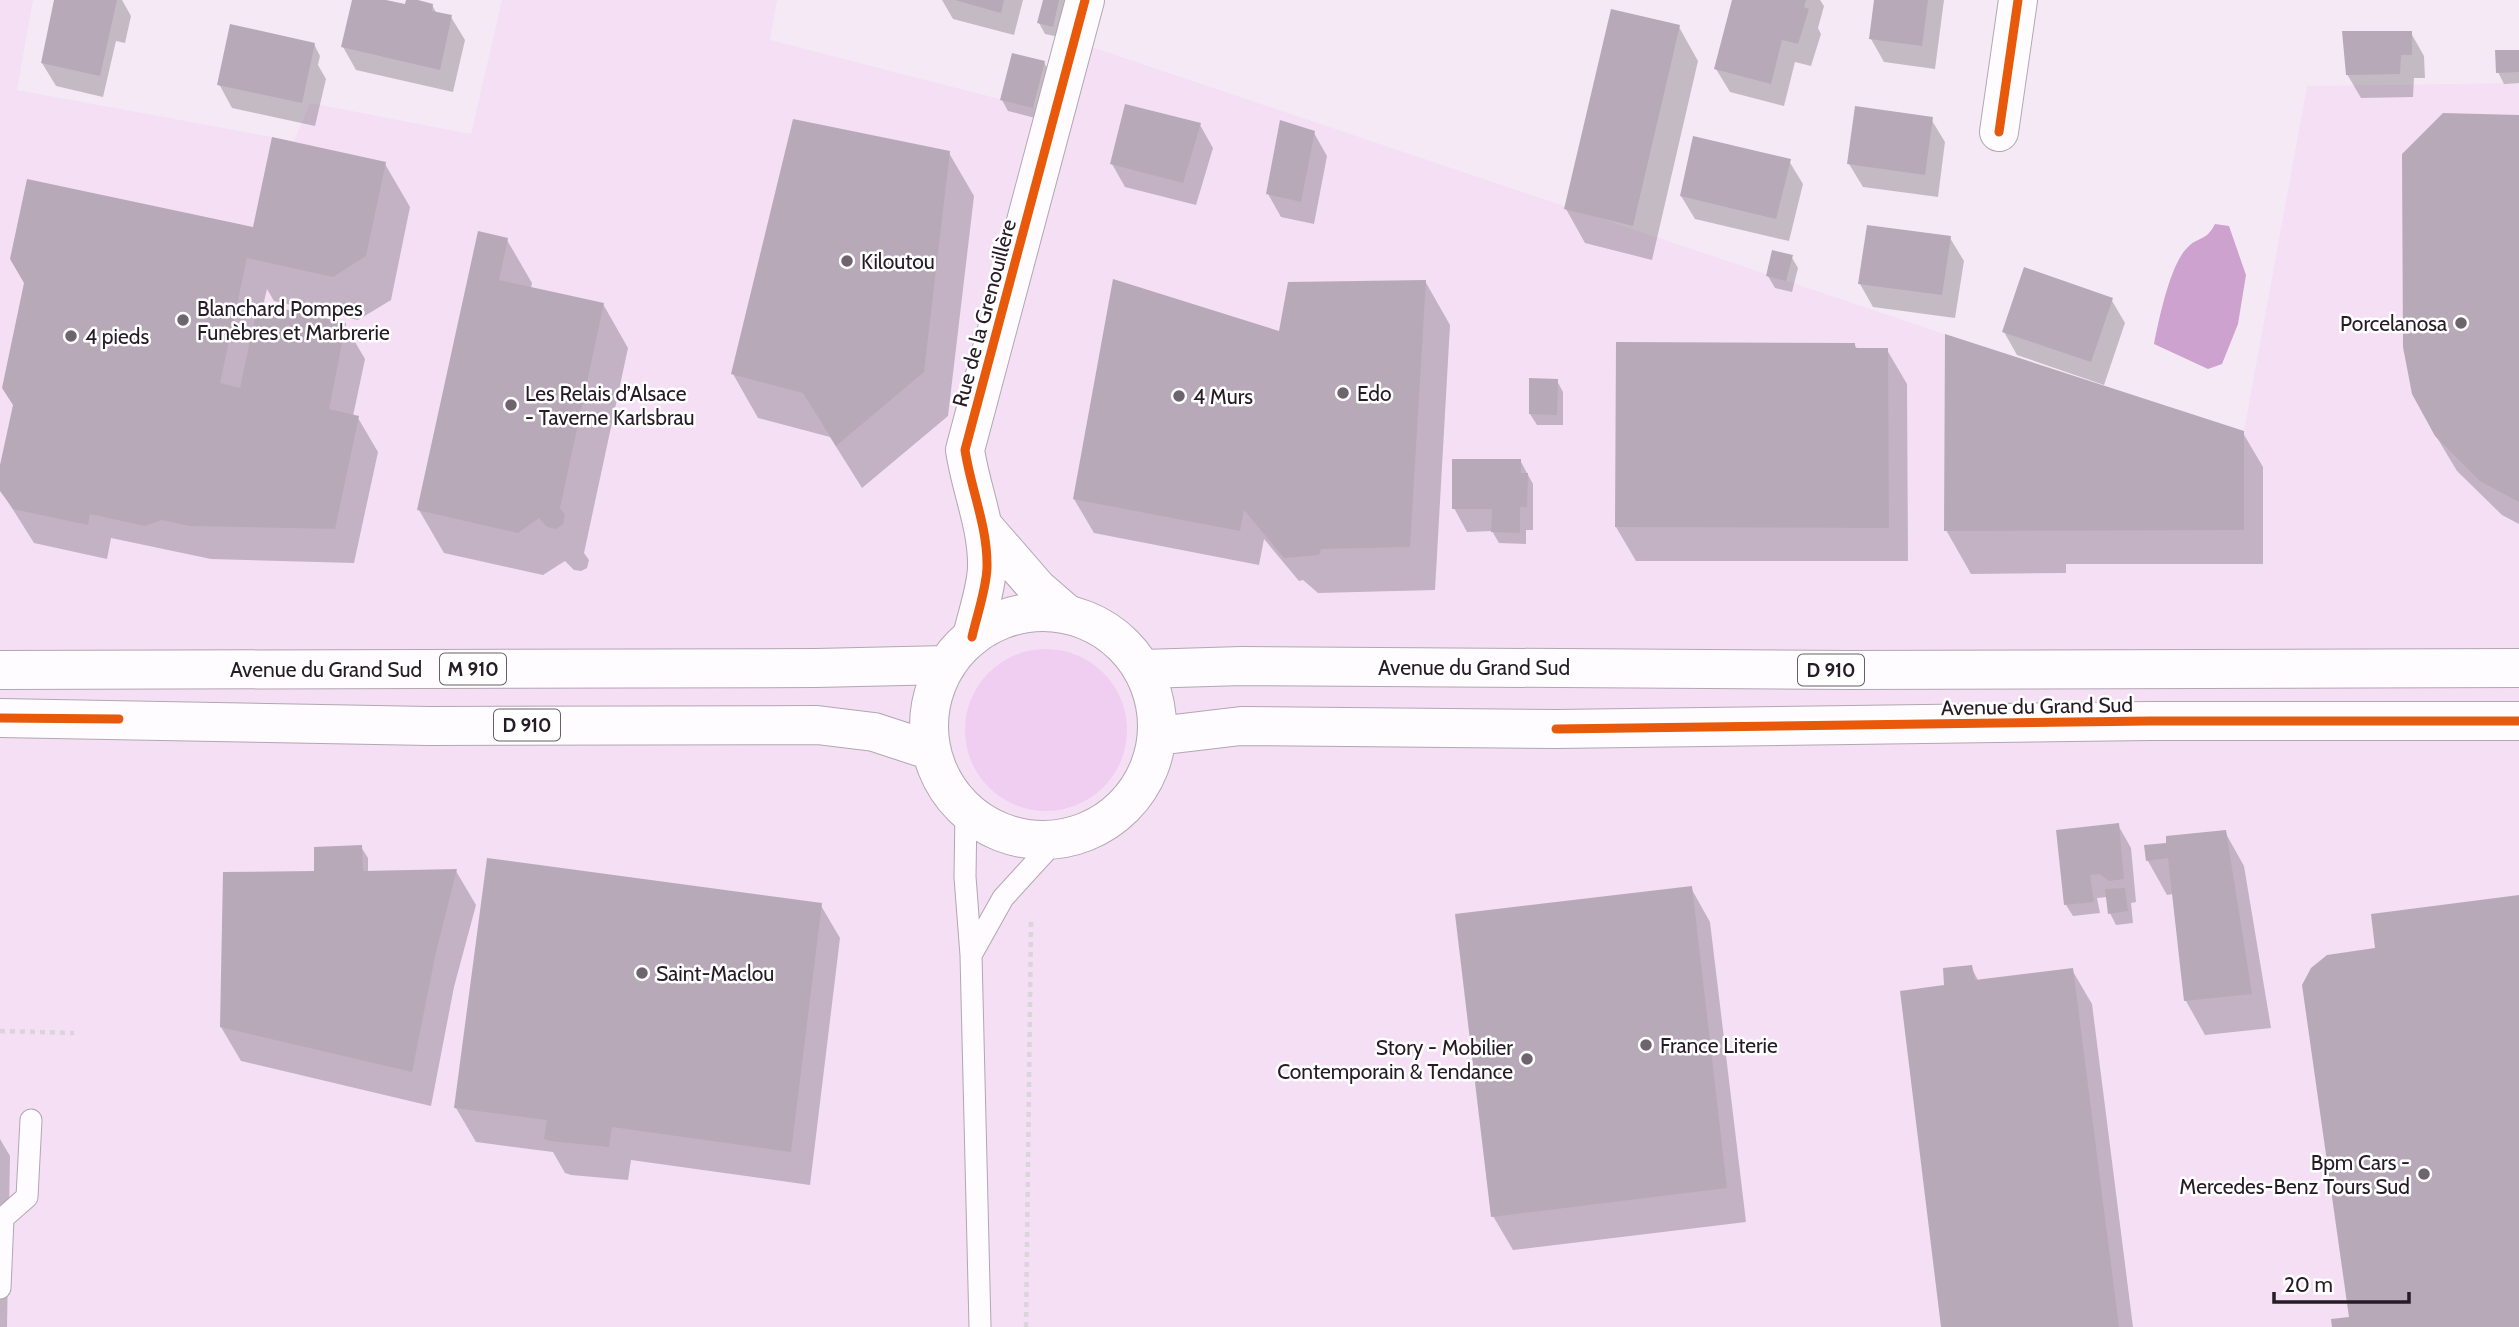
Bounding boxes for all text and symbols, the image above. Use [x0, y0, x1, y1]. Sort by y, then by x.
street label: Rue de la Grenouillère [947, 216, 1021, 410]
place label: Kiloutou [861, 249, 935, 274]
marker: Kiloutou [839, 253, 855, 269]
place label: Blanchard Pompes Funèbres et Marbrerie [197, 296, 390, 345]
place label: Porcelanosa [2340, 311, 2447, 336]
marker: Blanchard Pompes Funèbres et Marbrerie [175, 312, 191, 328]
marker: Porcelanosa [2453, 315, 2469, 331]
place label: 4 pieds [85, 324, 149, 349]
marker: 4 pieds [63, 328, 79, 344]
place label: Les Relais d’Alsace - Taverne Karlsbrau [525, 381, 694, 430]
place label: Edo [1357, 381, 1392, 406]
place label: 4 Murs [1193, 384, 1253, 409]
marker: Edo [1335, 385, 1351, 401]
marker: 4 Murs [1171, 388, 1187, 404]
marker: Les Relais d’Alsace - Taverne Karlsbrau [503, 397, 519, 413]
road number: M 910 [440, 654, 506, 684]
road number: D 910 [1798, 654, 1864, 685]
street label: Avenue du Grand Sud [1378, 655, 1570, 680]
street label: Avenue du Grand Sud [230, 657, 422, 682]
street label: Avenue du Grand Sud [1941, 692, 2133, 720]
road number: D 910 [494, 710, 560, 740]
place label: Saint-Maclou [656, 961, 774, 986]
marker: Saint-Maclou [634, 965, 650, 981]
place label: France Literie [1660, 1033, 1778, 1058]
place label: Story - Mobilier Contemporain & Tendance [1277, 1035, 1513, 1084]
marker: France Literie [1638, 1037, 1654, 1053]
marker: Story - Mobilier Contemporain & Tendance [1519, 1051, 1535, 1067]
place label: Bpm Cars - Mercedes-Benz Tours Sud [2179, 1150, 2410, 1199]
marker: Bpm Cars - Mercedes-Benz Tours Sud [2416, 1166, 2432, 1182]
scale bar [2274, 1260, 2409, 1304]
text: 20 m [2284, 1272, 2333, 1297]

